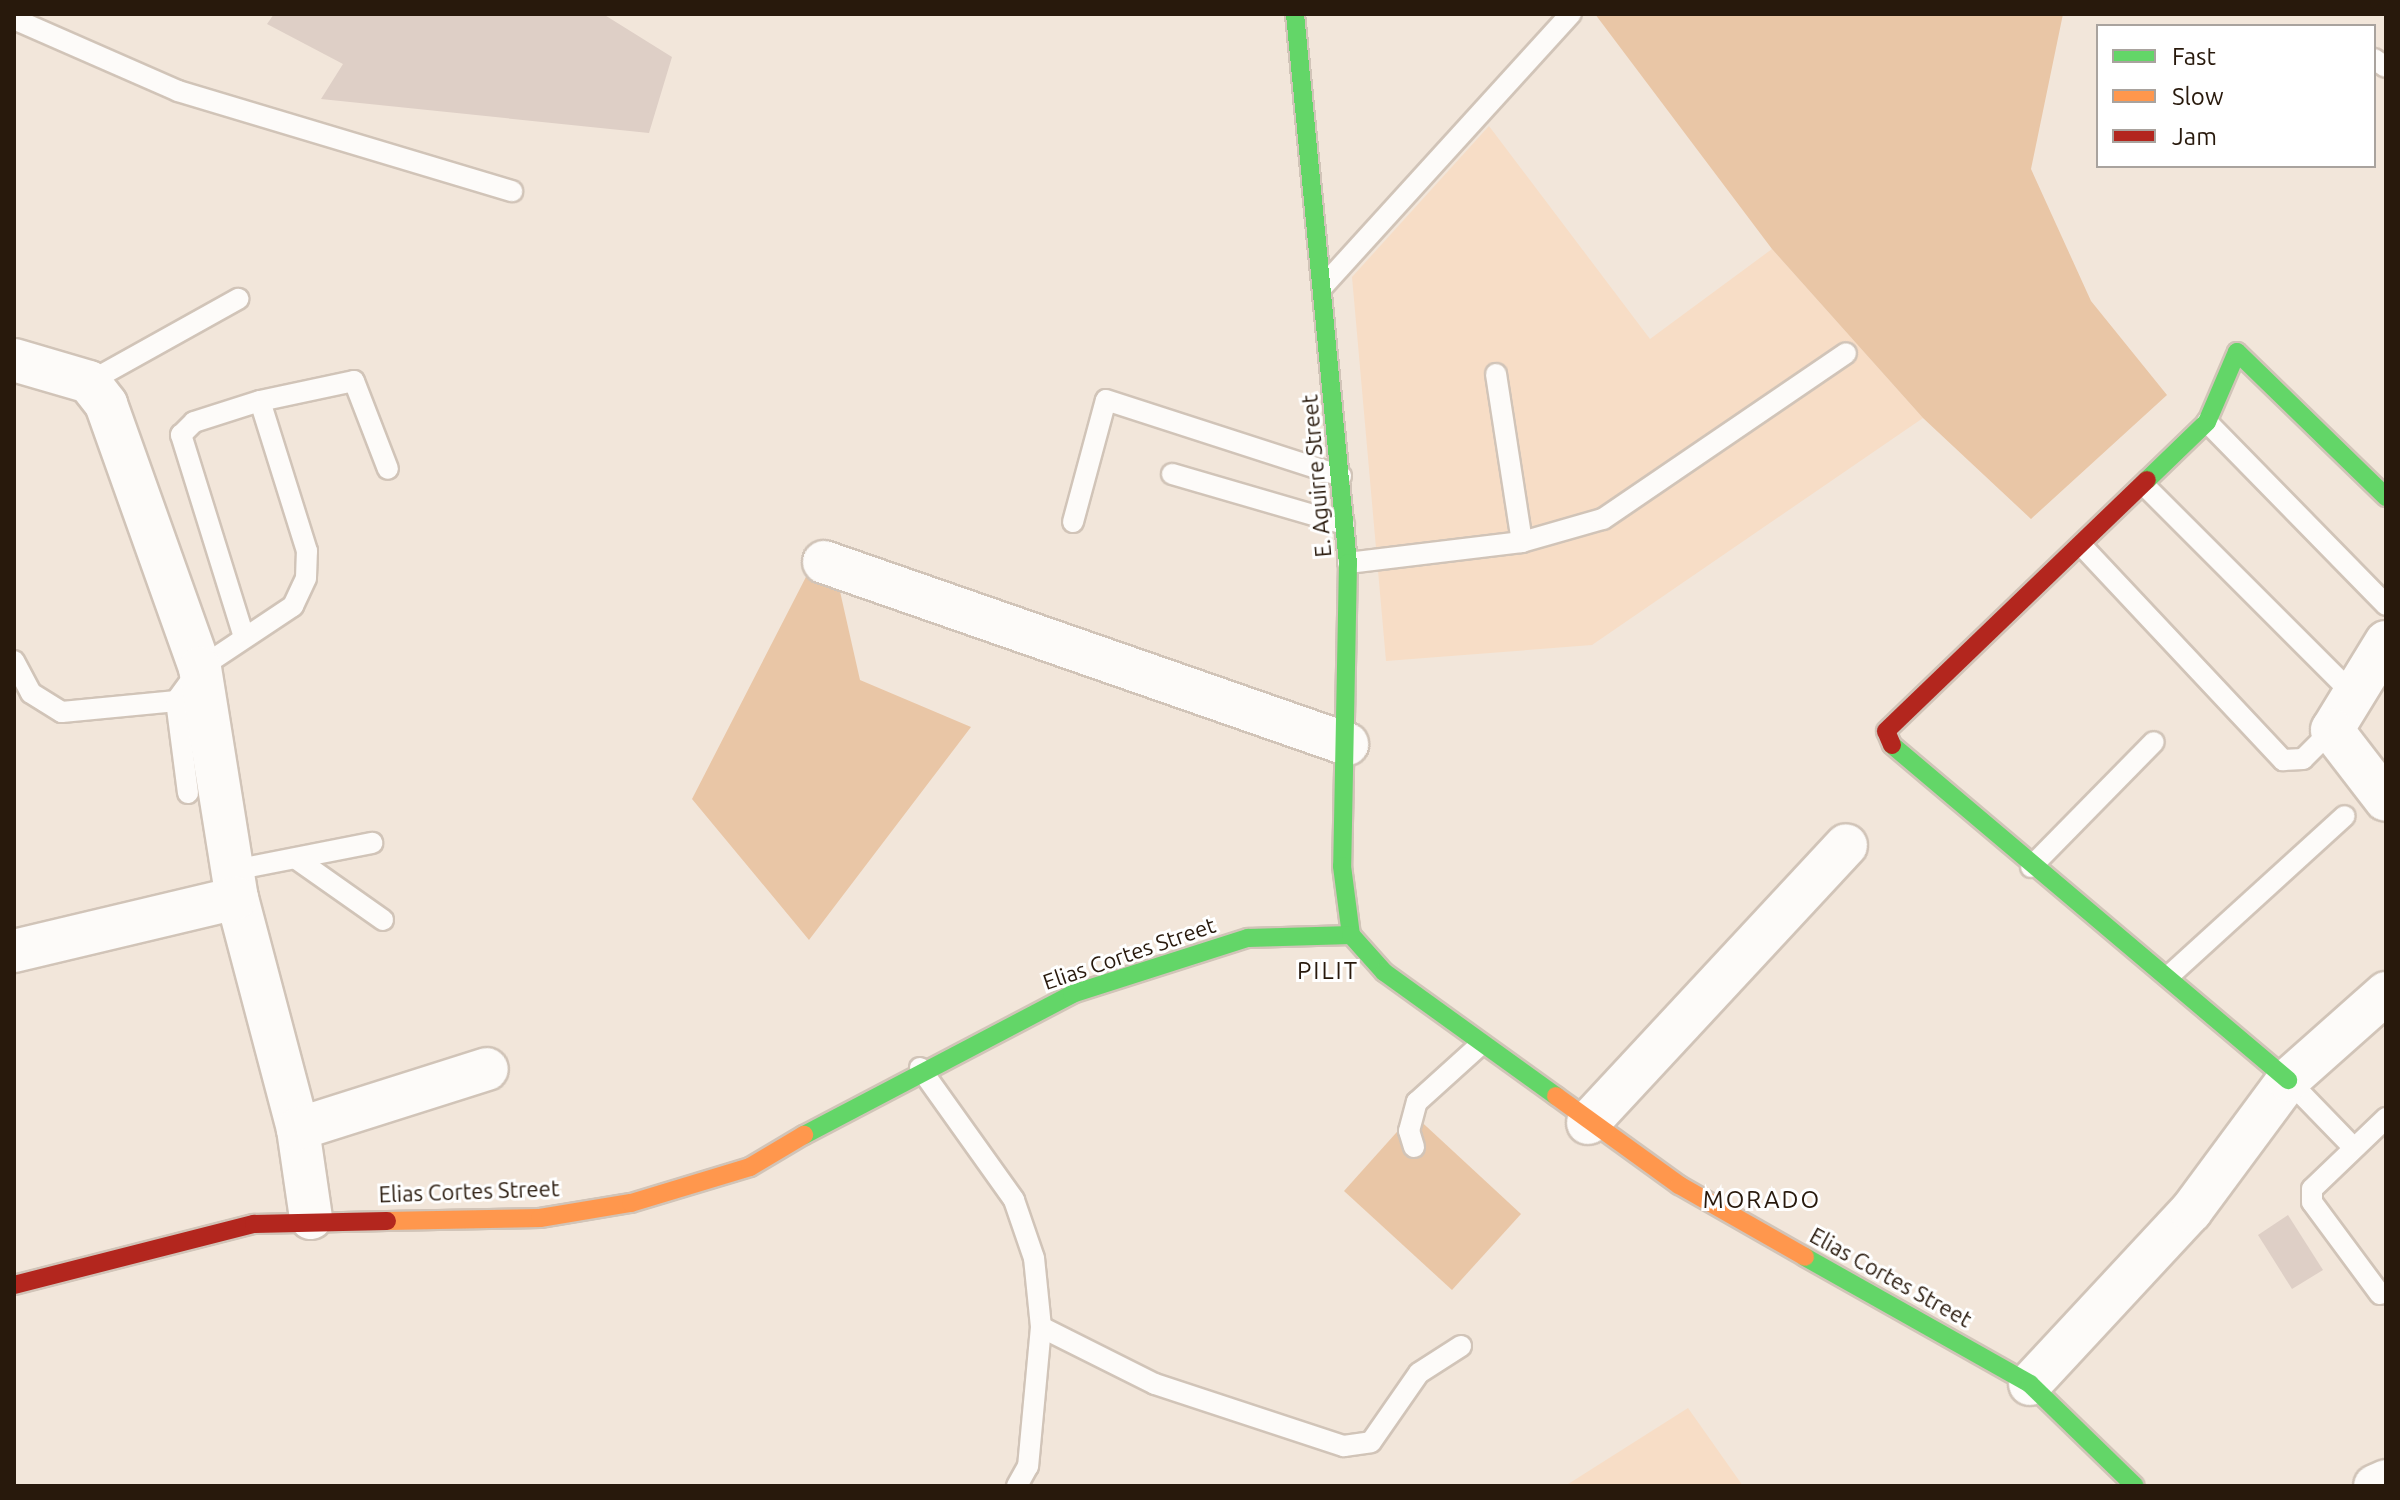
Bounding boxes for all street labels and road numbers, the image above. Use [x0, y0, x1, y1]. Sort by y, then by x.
street label: E. Aguirre Street [1296, 394, 1336, 558]
street label: Elias Cortes Street [1039, 911, 1219, 995]
street label: Elias Cortes Street [378, 1175, 560, 1207]
street label: Elias Cortes Street [1806, 1222, 1976, 1332]

